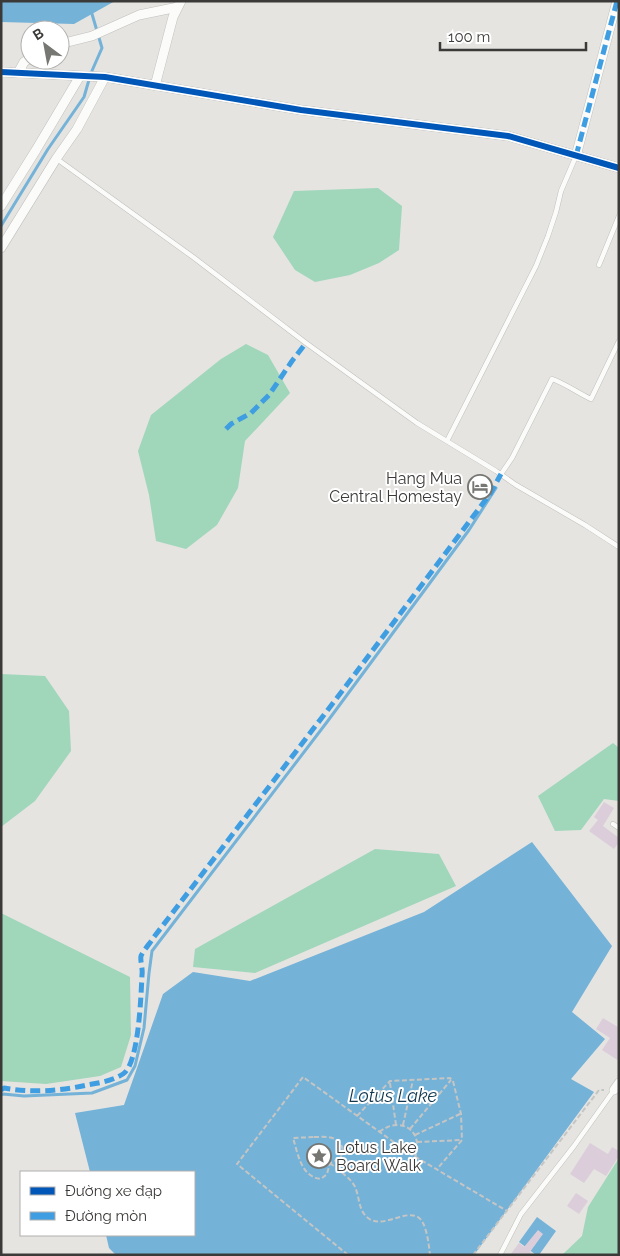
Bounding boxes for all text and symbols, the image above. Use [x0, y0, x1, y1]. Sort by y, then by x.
north arrow [20, 20, 70, 70]
scale bar [440, 20, 586, 52]
text: B [30, 24, 47, 43]
text: 100 m [448, 28, 490, 46]
place label: Hang Mua Central Homestay [329, 469, 462, 506]
hotel icon: Hang Mua Central Homestay [467, 474, 493, 500]
water label: Lotus Lake [349, 1085, 437, 1106]
place label: Lotus Lake Board Walk [336, 1138, 422, 1175]
place icon: Lotus Lake Board Walk [306, 1143, 332, 1169]
legend [20, 1171, 195, 1236]
text: Đường xe đạp [65, 1182, 162, 1200]
text: Đường mòn [65, 1207, 147, 1225]

